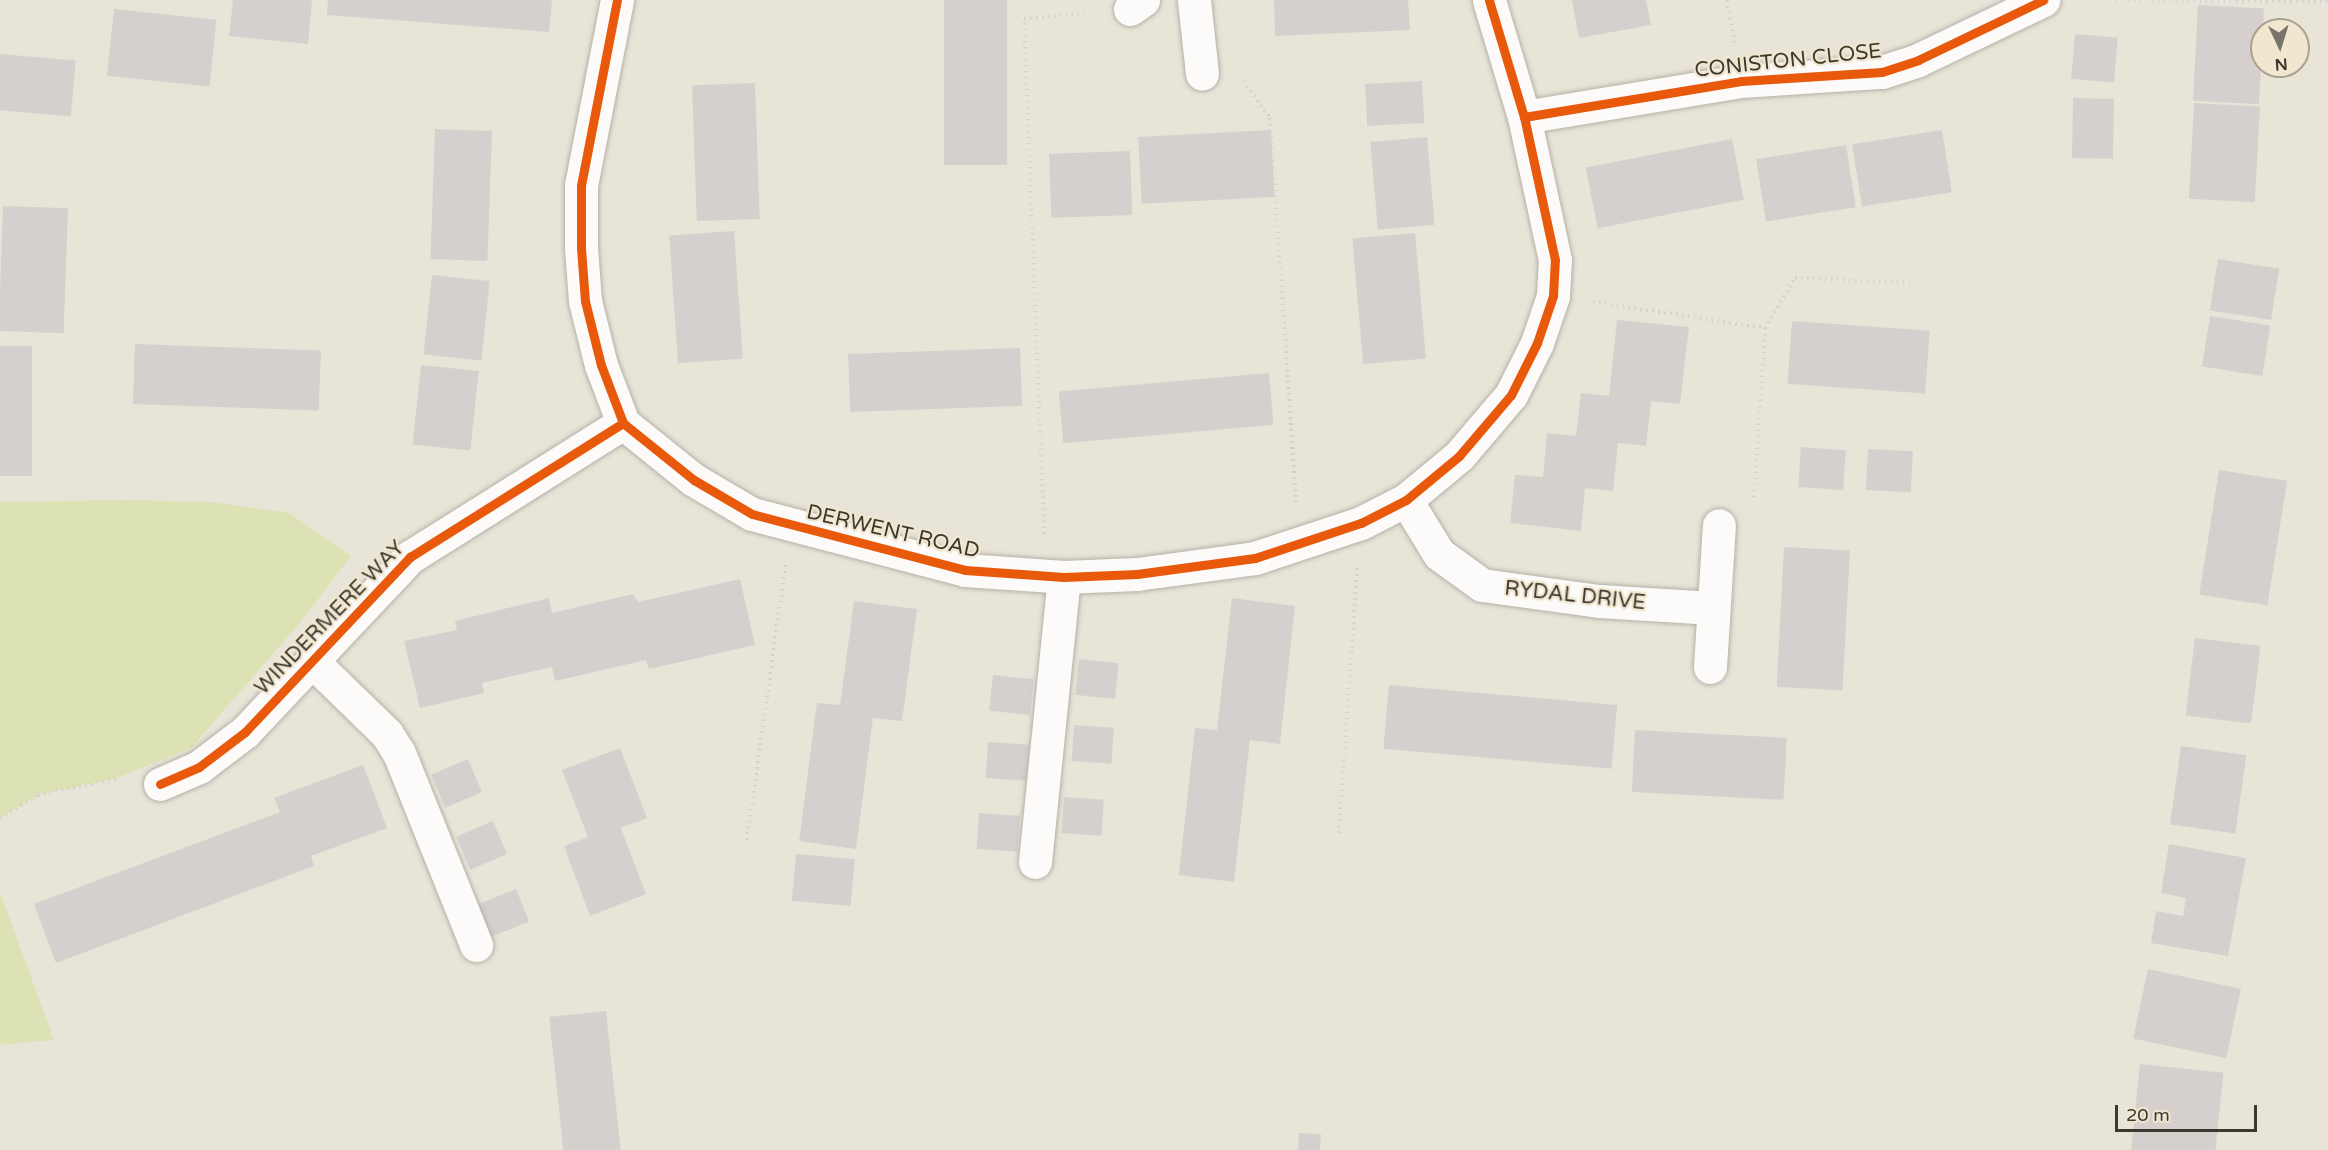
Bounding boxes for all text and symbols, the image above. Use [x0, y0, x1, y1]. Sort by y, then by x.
north arrow [2250, 18, 2310, 78]
street label: CONISTON CLOSE [1693, 39, 1883, 83]
text: N [2274, 54, 2288, 74]
street label: DERWENT ROAD [804, 500, 982, 564]
street label: WINDERMERE WAY [250, 536, 410, 700]
street label: RYDAL DRIVE [1503, 576, 1647, 616]
scale bar [2118, 1093, 2260, 1131]
text: 20 m [2126, 1104, 2170, 1126]

